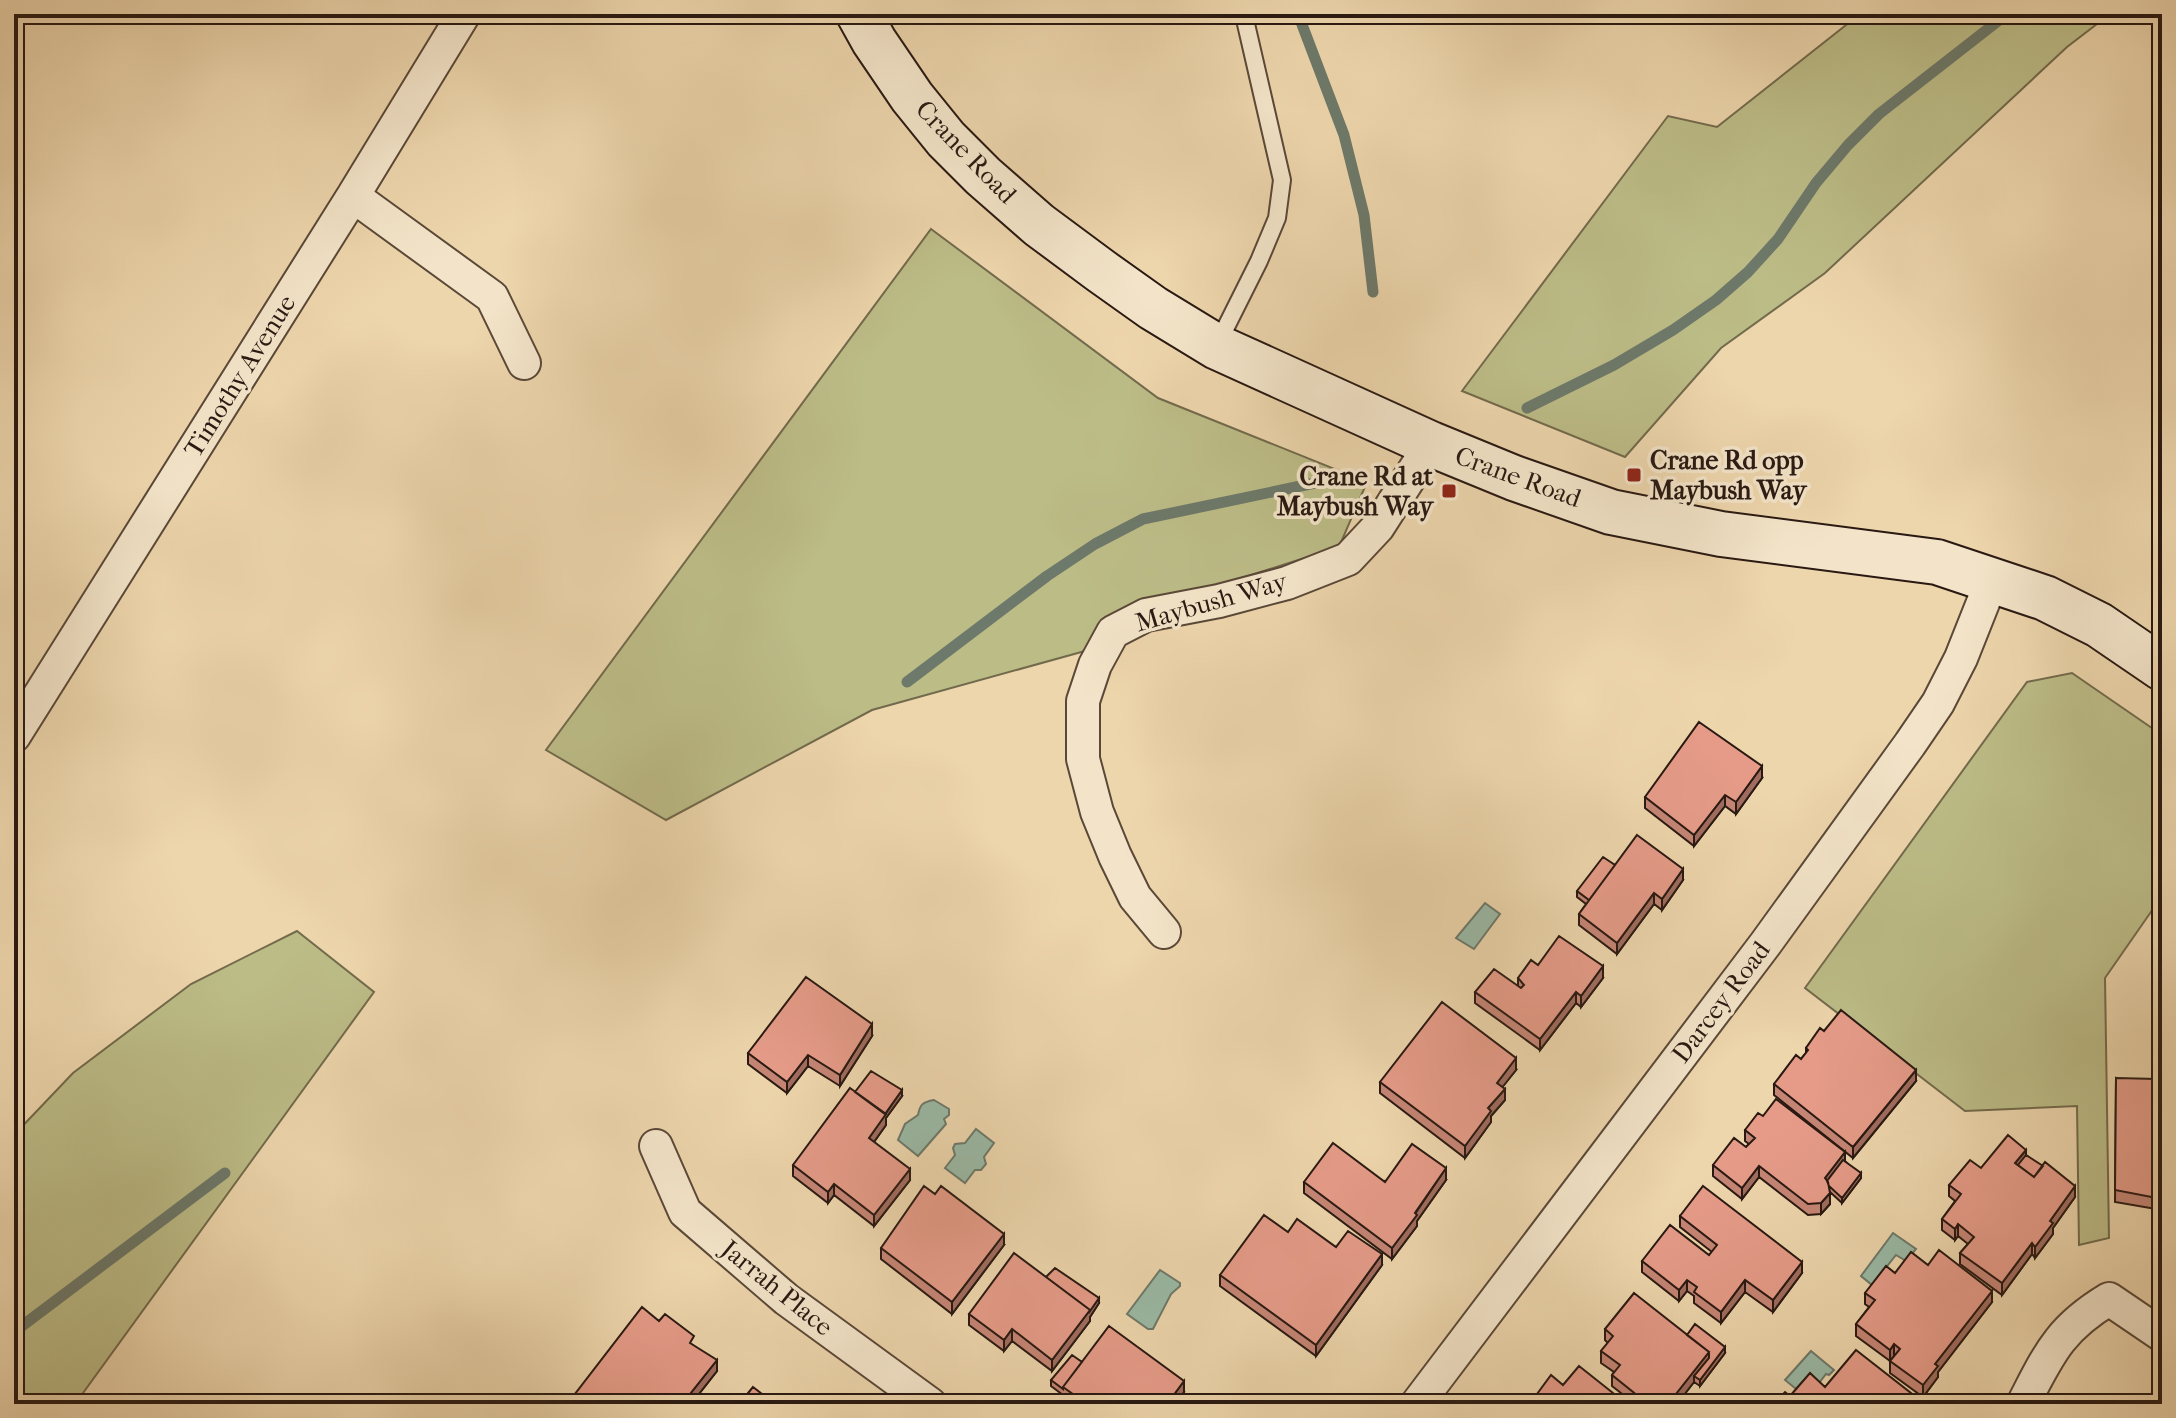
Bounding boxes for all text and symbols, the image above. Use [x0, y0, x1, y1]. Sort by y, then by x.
street label: Crane Road [909, 94, 1024, 211]
street label: Timothy Avenue [178, 289, 302, 463]
street label: Crane Road [1451, 440, 1586, 514]
place label: Crane Rd opp Maybush Way [1650, 445, 1808, 506]
place label: Crane Rd at Maybush Way [1277, 461, 1435, 522]
marker: Crane Rd opp Maybush Way [1625, 466, 1643, 484]
marker: Crane Rd at Maybush Way [1440, 482, 1458, 500]
street label: Maybush Way [1132, 565, 1291, 638]
street label: Darcey Road [1665, 934, 1777, 1069]
street label: Jarrah Place [713, 1232, 839, 1343]

